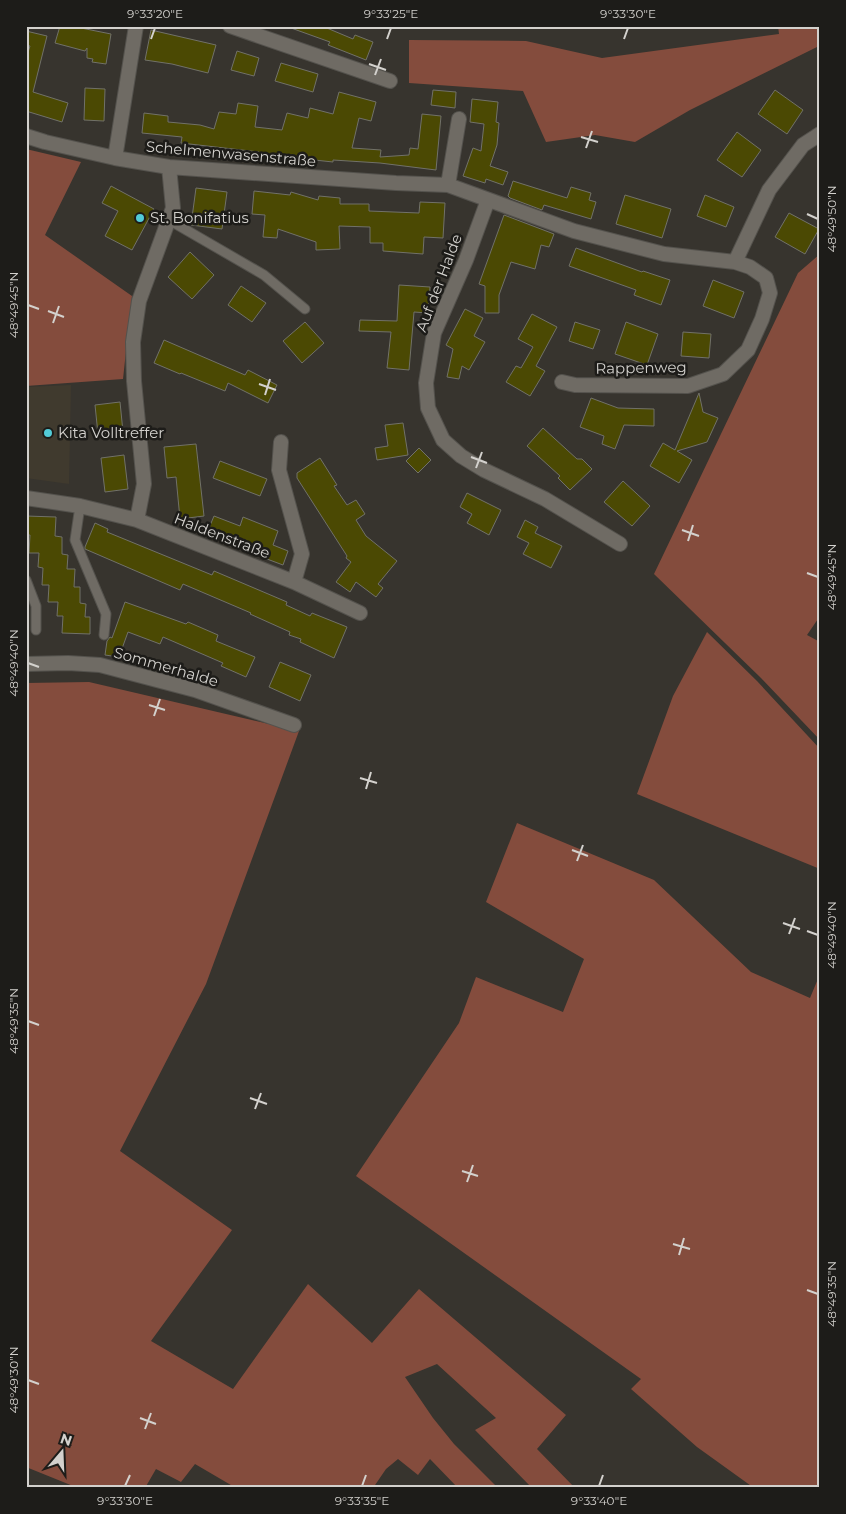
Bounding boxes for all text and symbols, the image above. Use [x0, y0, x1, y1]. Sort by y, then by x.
text: 9°33'20"E [127, 6, 183, 21]
text: 9°33'25"E [364, 6, 418, 21]
text: 9°33'30"E [600, 6, 656, 21]
street label: Schelmenwasenstraße [145, 137, 317, 170]
text: 48°49'50"N [824, 185, 839, 253]
place label: St. Bonifatius [150, 208, 249, 227]
marker: St. Bonifatius [134, 212, 146, 224]
street label: Auf der Halde [411, 231, 466, 334]
text: 48°49'45"N [6, 272, 21, 338]
street label: Rappenweg [595, 357, 687, 378]
place label: Kita Volltreffer [58, 423, 164, 442]
marker: Kita Volltreffer [42, 427, 54, 439]
street label: Haldenstraße [172, 509, 273, 563]
text: 48°49'45"N [824, 544, 839, 610]
text: 48°49'40"N [6, 629, 21, 697]
street label: Sommerhalde [112, 643, 221, 690]
text: 48°49'40"N [824, 901, 839, 969]
text: 48°49'35"N [6, 988, 21, 1054]
text: 48°49'35"N [824, 1261, 839, 1327]
text: 48°49'30"N [6, 1346, 21, 1414]
north arrow [38, 1426, 88, 1476]
text: N [58, 1429, 75, 1450]
text: 9°33'30"E [97, 1493, 153, 1508]
text: 9°33'35"E [335, 1493, 389, 1508]
text: 9°33'40"E [571, 1493, 627, 1508]

